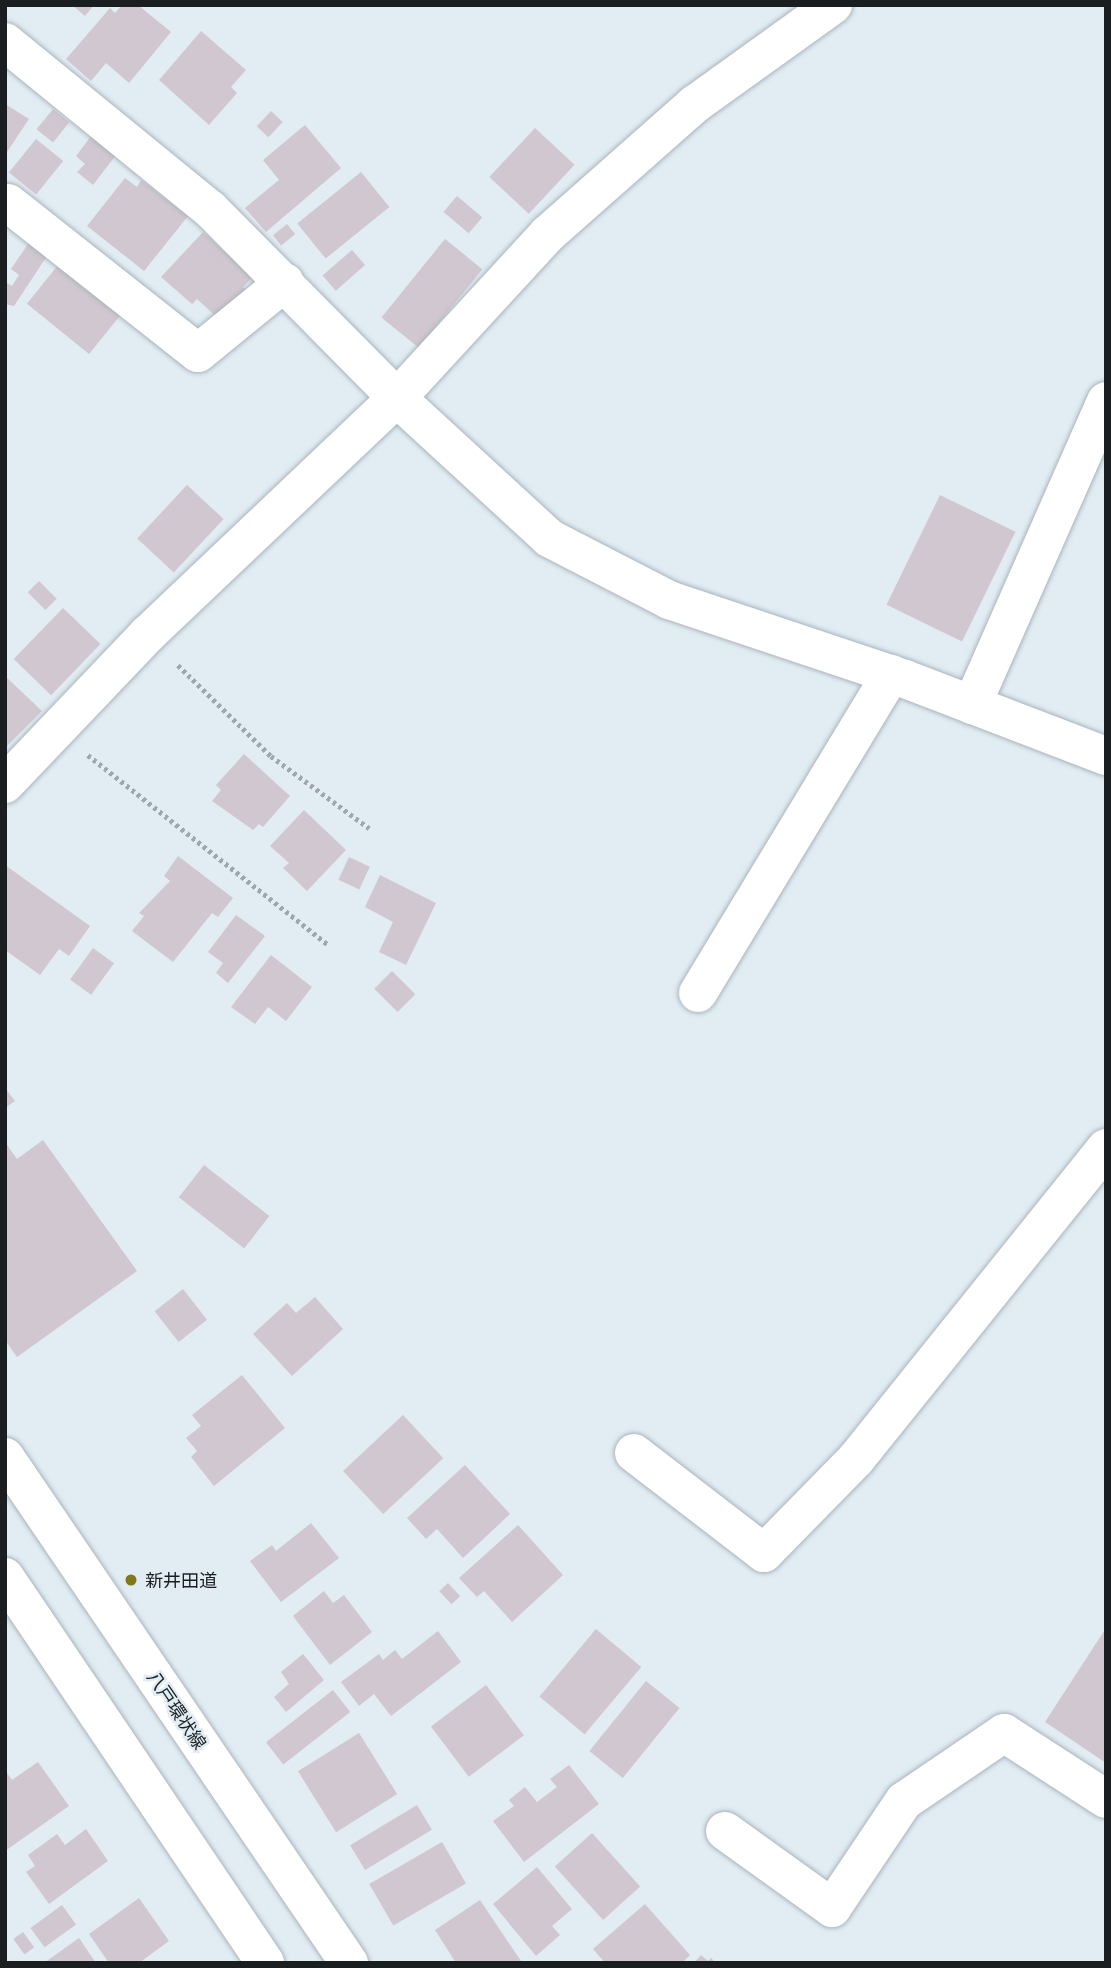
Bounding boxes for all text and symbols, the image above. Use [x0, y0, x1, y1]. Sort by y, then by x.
place label: 新井田道 [145, 1569, 217, 1591]
marker: 新井田道 [123, 1572, 139, 1588]
street label: 八戸環状線 [143, 1667, 211, 1753]

